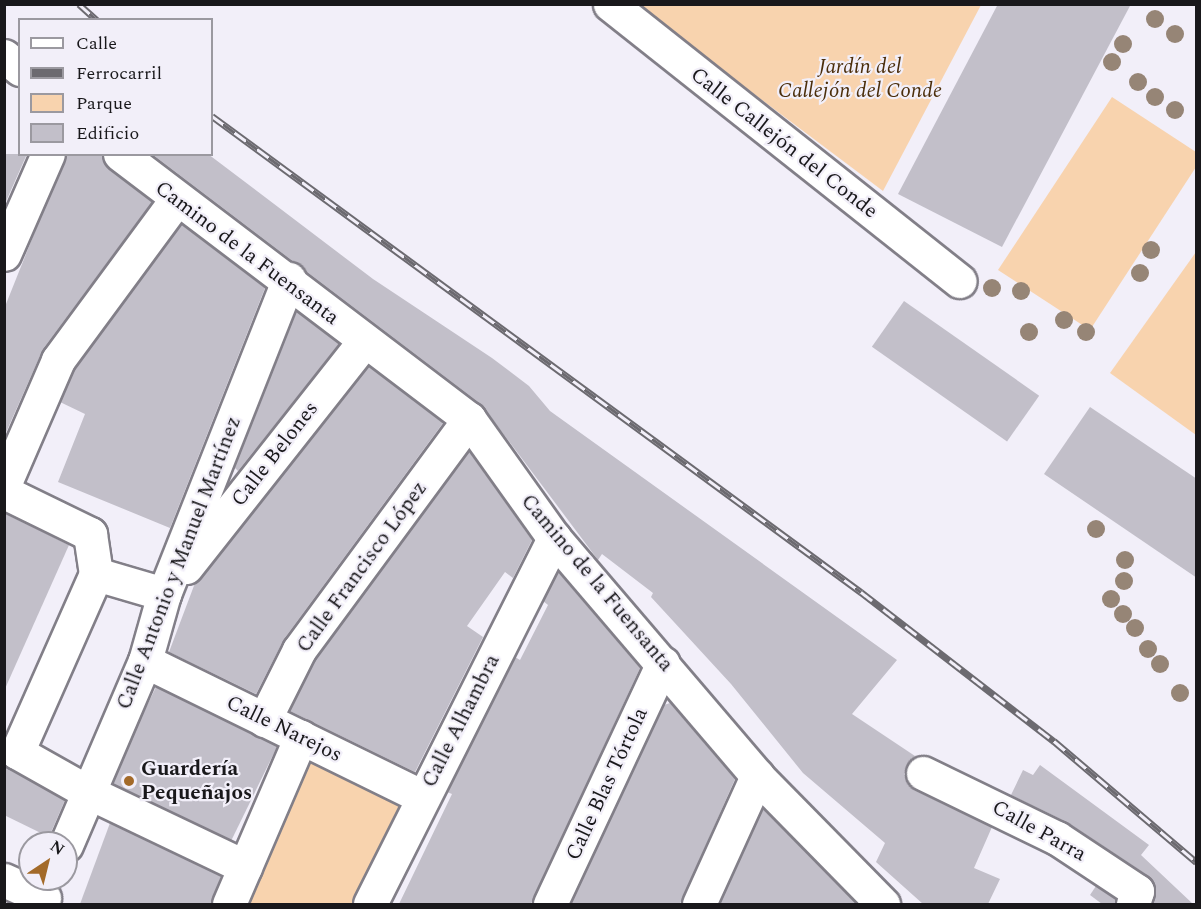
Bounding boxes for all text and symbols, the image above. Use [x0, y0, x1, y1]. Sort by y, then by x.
legend [18, 18, 213, 156]
text: Calle [76, 30, 117, 57]
park label: Jardín del Callejón del Conde [778, 54, 942, 104]
text: Ferrocarril [76, 60, 162, 87]
street label: Calle Callejón del Conde [685, 62, 883, 224]
text: Parque [76, 90, 132, 117]
text: Edificio [76, 120, 139, 147]
street label: Camino de la Fuensanta [150, 176, 344, 330]
street label: Calle Belones [226, 396, 324, 512]
street label: Calle Antonio y Manuel Martínez [111, 413, 247, 713]
street label: Calle Francisco López [291, 476, 433, 658]
street label: Camino de la Fuensanta [515, 489, 679, 677]
street label: Calle Alhambra [417, 650, 505, 792]
street label: Calle Narejos [222, 690, 346, 768]
street label: Calle Blas Tórtola [561, 704, 653, 864]
place label: Guardería Pequeñajos [141, 756, 252, 806]
marker: Guardería Pequeñajos [122, 774, 136, 788]
street label: Calle Parra [988, 795, 1090, 867]
north arrow [18, 831, 78, 891]
text: N [45, 834, 69, 861]

